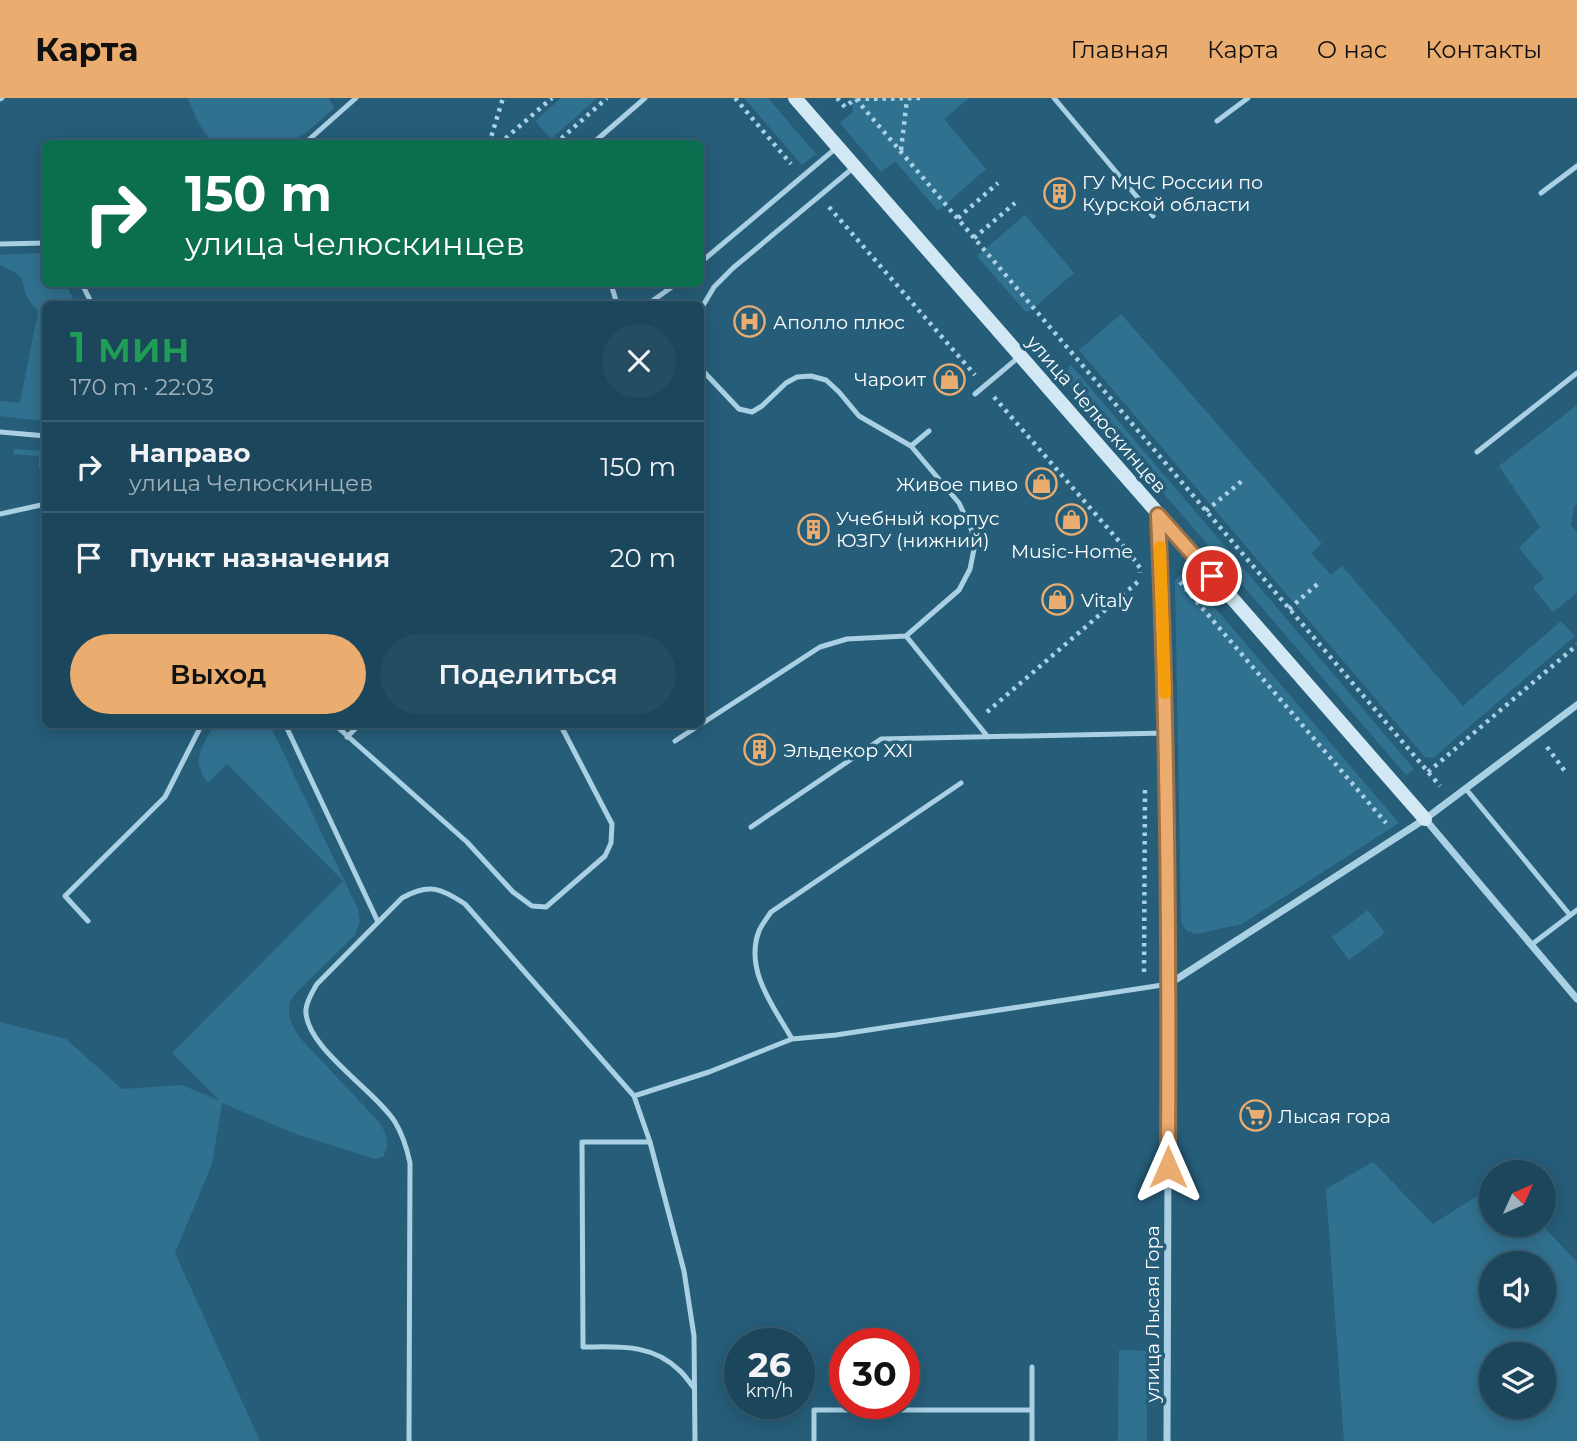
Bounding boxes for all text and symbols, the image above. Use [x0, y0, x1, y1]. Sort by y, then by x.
text: Карта [35, 29, 138, 69]
text: Главная [1071, 35, 1169, 64]
text: Карта [1207, 35, 1279, 64]
text: О нас [1317, 35, 1387, 64]
text: Контакты [1425, 35, 1542, 64]
text: 150 m [185, 164, 332, 223]
icon: right [70, 168, 161, 259]
place label: ГУ МЧС России по Курской области [1082, 171, 1263, 216]
building icon: ГУ МЧС России по Курской области [1042, 176, 1076, 210]
text: улица Челюскинцев [185, 224, 525, 263]
hospital icon: Аполло плюс [733, 305, 767, 339]
place label: Аполло плюс [773, 311, 905, 334]
text: 1 мин [70, 321, 190, 373]
button: close [602, 324, 676, 398]
street label: улица Челюскинцев [1021, 330, 1171, 498]
shop icon: Чароит [932, 362, 966, 396]
place label: Чароит [854, 368, 926, 391]
text: 170 m · 22:03 [70, 373, 214, 401]
text: Направо [129, 437, 250, 469]
icon: right [70, 448, 108, 486]
text: 150 m [600, 451, 676, 483]
shop icon: Живое пиво [1024, 467, 1058, 501]
text: улица Челюскинцев [129, 469, 373, 497]
place label: Живое пиво [896, 473, 1018, 496]
shop icon: Music-Home [1055, 503, 1089, 537]
place label: Учебный корпус ЮЗГУ (нижний) [836, 507, 1000, 552]
building icon: Учебный корпус ЮЗГУ (нижний) [796, 512, 830, 546]
icon: arrive [70, 539, 108, 577]
place label: Music-Home [1011, 540, 1133, 563]
text: Пункт назначения [129, 542, 390, 574]
text: 20 m [610, 542, 676, 574]
pin [1182, 546, 1242, 606]
icon: arrive [1193, 557, 1231, 595]
shop icon: Vitaly [1041, 583, 1075, 617]
place label: Vitaly [1081, 589, 1133, 612]
button: Выход [70, 634, 366, 714]
button: Поделиться [380, 634, 676, 714]
building icon: Эльдекор XXI [743, 733, 777, 767]
place label: Эльдекор XXI [783, 739, 913, 762]
supermarket icon: Лысая гора [1238, 1099, 1272, 1133]
place label: Лысая гора [1278, 1105, 1391, 1128]
position arrow [1131, 1130, 1205, 1204]
north arrow [1479, 1160, 1556, 1237]
map controls [1479, 1160, 1556, 1419]
street label: улица Лысая Гора [1141, 1225, 1164, 1404]
button: sound [1479, 1251, 1556, 1328]
speed limit sign: 30 [829, 1328, 920, 1419]
button: layers [1479, 1342, 1556, 1419]
text: 26 [748, 1343, 791, 1386]
text: km/h [745, 1380, 794, 1402]

